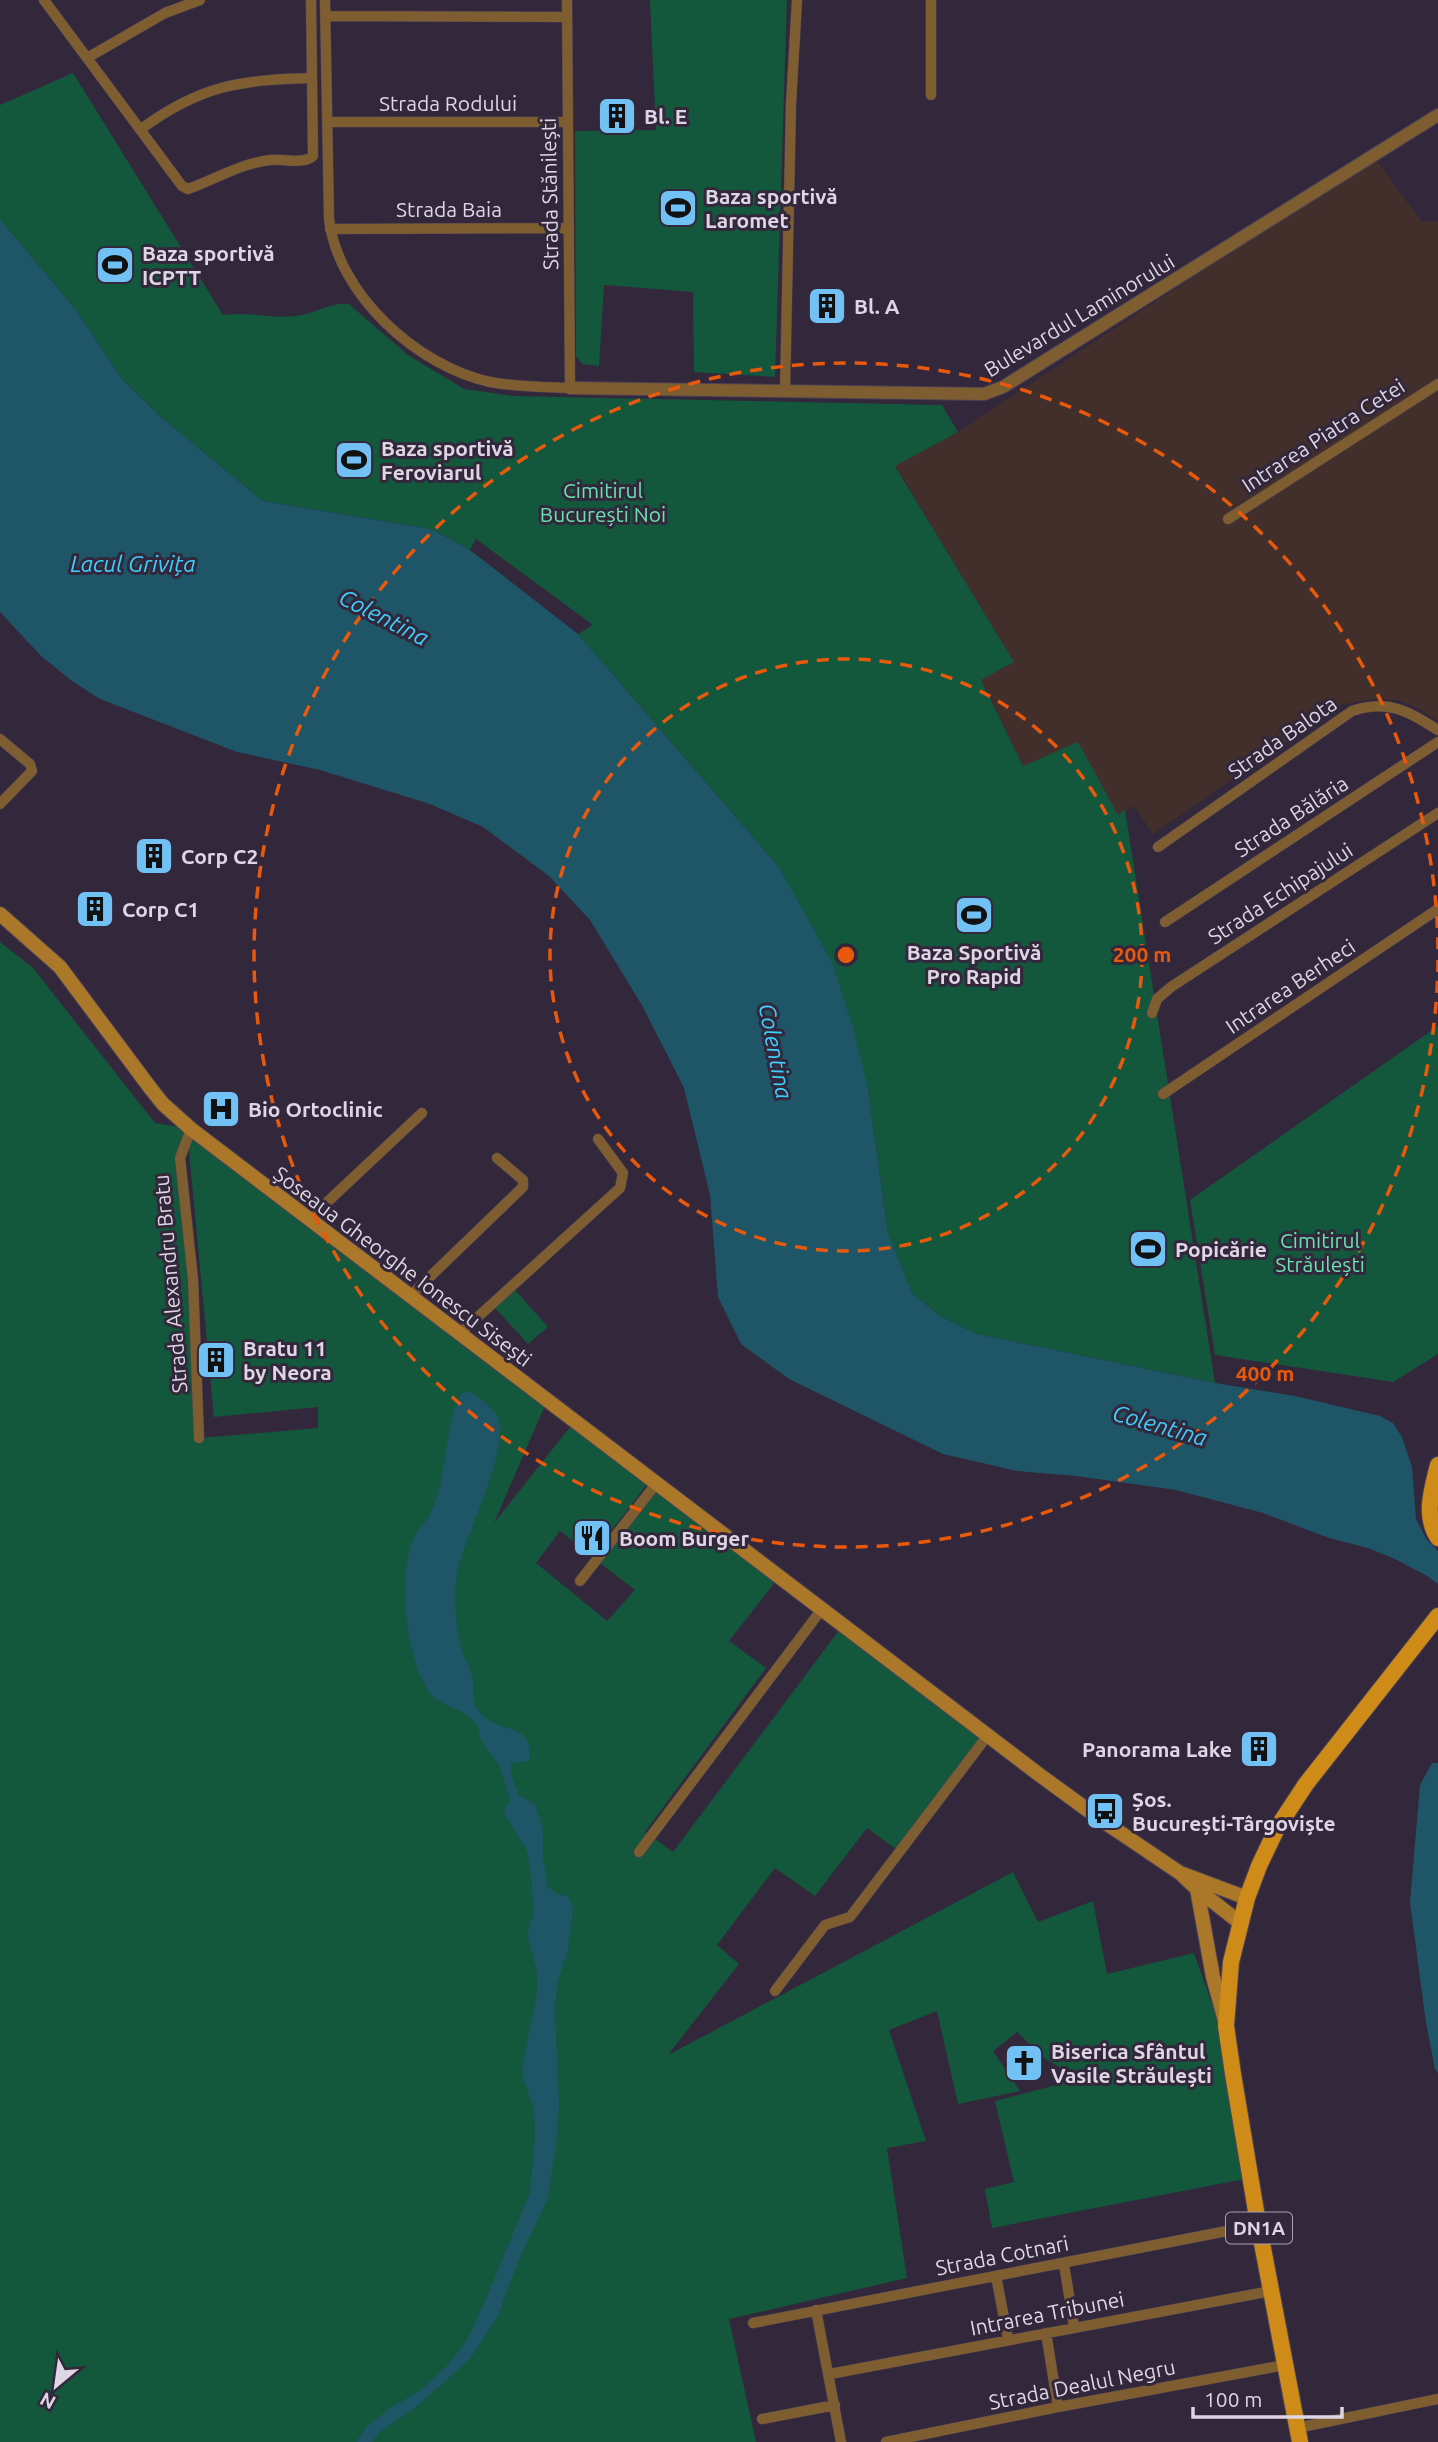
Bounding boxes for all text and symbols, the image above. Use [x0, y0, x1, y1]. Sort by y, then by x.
street label: Strada Rodului [379, 91, 517, 115]
building icon: Bl. E [596, 95, 638, 137]
place label: Bl. E [644, 104, 687, 128]
street label: Strada Stănilești [536, 118, 562, 270]
place label: Baza sportivă Laromet [705, 184, 838, 232]
sports icon: Baza sportivă Laromet [657, 187, 699, 229]
street label: Strada Baia [396, 197, 502, 221]
place label: Baza sportivă ICPTT [142, 241, 275, 289]
sports icon: Baza sportivă ICPTT [94, 244, 136, 286]
street label: Bulevardul Laminorului [980, 249, 1178, 381]
building icon: Bl. A [806, 285, 848, 327]
place label: Bl. A [854, 294, 900, 318]
street label: Intrarea Piatra Cetei [1237, 373, 1409, 497]
place label: Baza sportivă Feroviarul [381, 436, 514, 484]
sports icon: Baza sportivă Feroviarul [333, 439, 375, 481]
park label: Cimitirul București Noi [540, 478, 666, 526]
water label: Lacul Grivița [70, 551, 196, 576]
water label: Colentina [335, 584, 433, 650]
street label: Strada Balota [1223, 691, 1341, 783]
street label: Strada Bălăria [1230, 770, 1352, 862]
building icon: Corp C2 [133, 835, 175, 877]
street label: Strada Echipajului [1203, 837, 1357, 949]
place label: Corp C2 [181, 844, 258, 868]
building icon: Corp C1 [74, 888, 116, 930]
sports icon: Baza Sportivă Pro Rapid [953, 894, 995, 936]
place label: Corp C1 [122, 897, 199, 921]
street label: Intrarea Berheci [1221, 934, 1359, 1038]
place label: Baza Sportivă Pro Rapid [907, 940, 1041, 988]
text: 200 m [1113, 942, 1171, 966]
centre of rings [834, 943, 858, 967]
water label: Colentina [754, 1001, 798, 1101]
hospital icon: Bio Ortoclinic [200, 1088, 242, 1130]
place label: Bio Ortoclinic [248, 1097, 383, 1121]
street label: Șoseaua Gheorghe Ionescu Sisești [269, 1161, 537, 1371]
street label: Strada Alexandru Bratu [148, 1174, 192, 1394]
sports icon: Popicărie [1127, 1228, 1169, 1270]
park label: Cimitirul Străulești [1275, 1228, 1365, 1276]
place label: Popicărie [1175, 1237, 1267, 1261]
place label: Bratu 11 by Neora [243, 1336, 332, 1384]
building icon: Bratu 11 by Neora [195, 1339, 237, 1381]
text: 400 m [1236, 1361, 1294, 1385]
water label: Colentina [1110, 1400, 1210, 1450]
restaurant icon: Boom Burger [571, 1517, 613, 1559]
place label: Boom Burger [619, 1526, 749, 1550]
building icon: Panorama Lake [1238, 1728, 1280, 1770]
place label: Panorama Lake [1082, 1737, 1232, 1761]
place label: Șos. București-Târgoviște [1132, 1787, 1336, 1835]
bus stop icon: Șos. București-Târgoviște [1084, 1790, 1126, 1832]
place label: Biserica Sfântul Vasile Străulești [1051, 2039, 1212, 2087]
church icon: Biserica Sfântul Vasile Străulești [1003, 2042, 1045, 2084]
road number: DN1A [1226, 2212, 1292, 2244]
street label: Strada Cotnari [933, 2230, 1071, 2280]
street label: Intrarea Tribunei [968, 2286, 1126, 2340]
north arrow [21, 2351, 91, 2421]
street label: Strada Dealul Negru [987, 2354, 1177, 2414]
scale bar [1193, 2376, 1342, 2420]
text: 100 m [1204, 2387, 1262, 2411]
text: N [36, 2388, 59, 2414]

